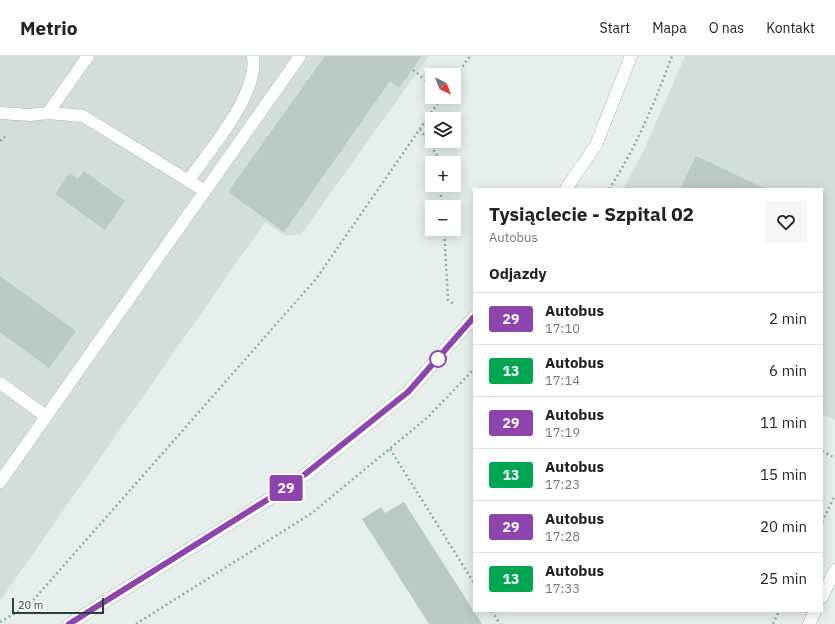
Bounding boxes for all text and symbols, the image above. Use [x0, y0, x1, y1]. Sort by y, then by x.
text: Metrio [20, 16, 77, 40]
text: Start [600, 19, 630, 37]
text: Mapa [652, 19, 687, 37]
text: O nas [709, 19, 744, 37]
text: Kontakt [766, 19, 815, 37]
north arrow [425, 68, 461, 104]
map controls [425, 68, 461, 236]
button: layers [425, 112, 461, 148]
button: + [425, 156, 461, 192]
button: − [425, 200, 461, 236]
button: heart [765, 201, 807, 243]
text: Tysiąclecie - Szpital 02 [489, 202, 694, 226]
text: Autobus [489, 229, 538, 246]
text: Odjazdy [489, 264, 546, 283]
text: Autobus [545, 301, 604, 320]
text: 2 min [769, 309, 807, 328]
text: 29 [503, 310, 519, 328]
text: 17:10 [545, 320, 580, 337]
unlabelled marker [429, 350, 447, 368]
text: Autobus [545, 353, 604, 372]
text: 6 min [769, 361, 807, 380]
text: 13 [503, 362, 519, 380]
text: 17:14 [545, 372, 580, 389]
text: Autobus [545, 405, 604, 424]
text: 11 min [760, 413, 807, 432]
text: 29 [503, 414, 519, 432]
text: 17:19 [545, 424, 580, 441]
text: Autobus [545, 457, 604, 476]
text: 15 min [760, 465, 807, 484]
text: 13 [503, 466, 519, 484]
line badge: 29 [268, 475, 304, 501]
text: 17:23 [545, 476, 580, 493]
text: 29 [278, 479, 294, 497]
text: Autobus [545, 509, 604, 528]
text: 20 min [760, 517, 807, 536]
text: 29 [503, 518, 519, 536]
text: 17:28 [545, 528, 580, 545]
text: Autobus [545, 561, 604, 580]
text: 25 min [760, 569, 807, 588]
text: 13 [503, 570, 519, 588]
text: 17:33 [545, 580, 580, 597]
scale bar [12, 596, 104, 615]
text: 20 m [18, 598, 43, 612]

